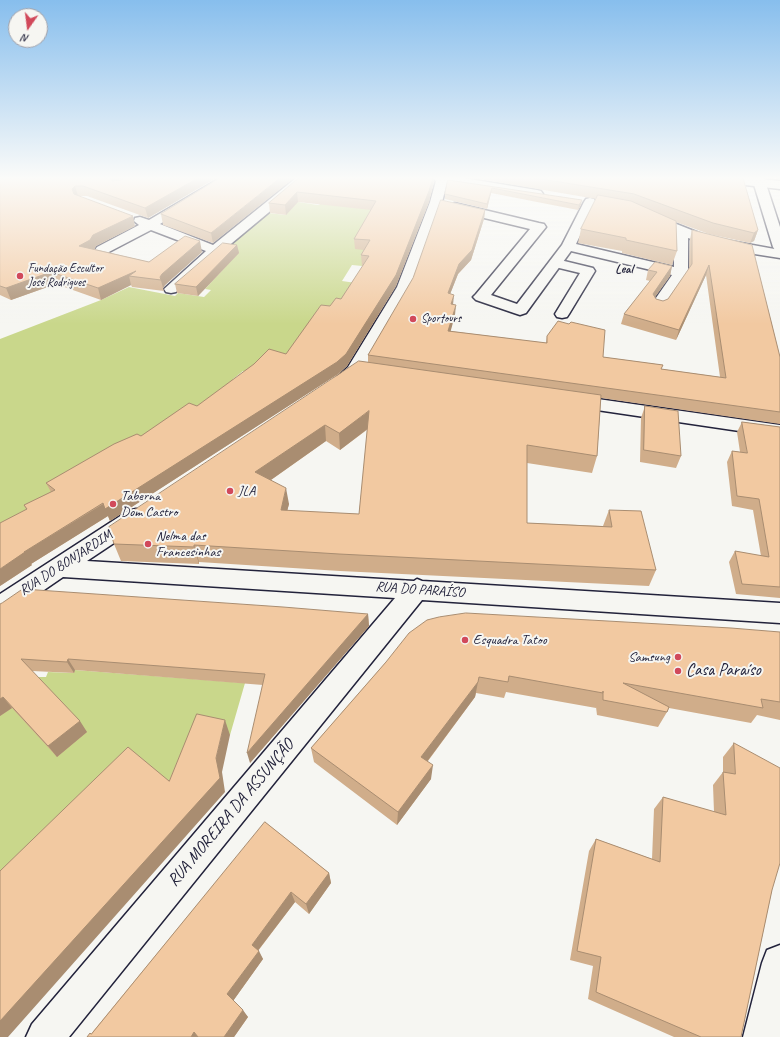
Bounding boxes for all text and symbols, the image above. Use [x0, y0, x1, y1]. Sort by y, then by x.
north arrow [8, 8, 48, 48]
text: N [20, 31, 30, 46]
place label: Fundação Escultor José Rodrigues [28, 262, 103, 290]
district label: Leal [615, 262, 633, 278]
marker: Fundação Escultor José Rodrigues [15, 271, 25, 281]
place label: Sportours [421, 312, 461, 326]
marker: Sportours [408, 314, 418, 324]
place label: JLA [238, 483, 255, 499]
marker: JLA [225, 486, 235, 496]
place label: Taberna Dom Castro [121, 488, 178, 520]
marker: Taberna Dom Castro [108, 499, 118, 509]
street label: RUA DO BONJARDIM [16, 527, 116, 599]
place label: Nelma das Francesinhas [156, 528, 220, 560]
marker: Nelma das Francesinhas [143, 539, 153, 549]
street label: RUA DO PARAÍSO [375, 579, 465, 601]
place label: Esquadra Tatoo [473, 632, 547, 648]
marker: Esquadra Tatoo [460, 635, 470, 645]
place label: Samsung [628, 649, 670, 665]
marker: Samsung [673, 652, 683, 662]
place label: Casa Paraíso [686, 661, 761, 681]
marker: Casa Paraíso [673, 666, 683, 676]
street label: RUA MOREIRA DA ASSUNÇÃO [164, 735, 298, 891]

